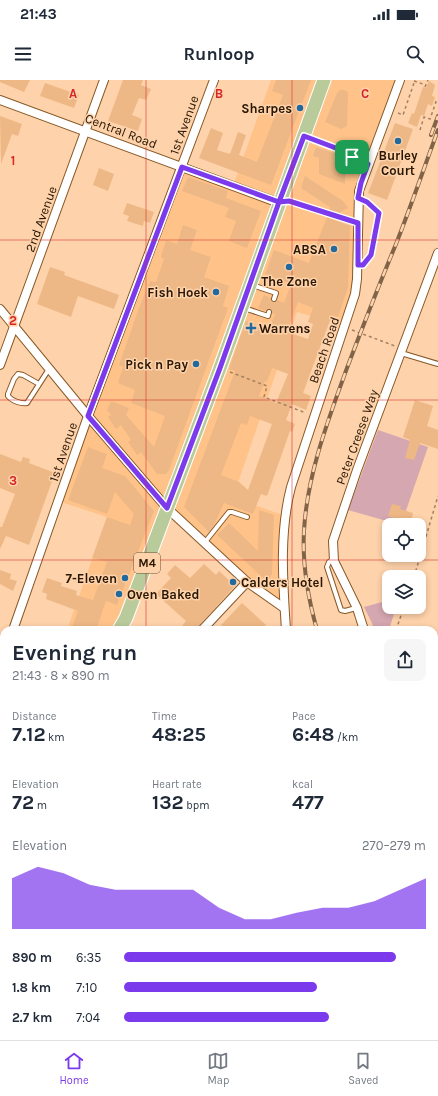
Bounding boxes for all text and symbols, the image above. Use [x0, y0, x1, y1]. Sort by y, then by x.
text: 21:43 [20, 5, 57, 23]
icon: menu [12, 43, 34, 65]
text: Runloop [184, 43, 254, 65]
icon: search [404, 43, 426, 65]
text: A [69, 86, 77, 101]
text: B [215, 86, 223, 101]
text: C [361, 86, 369, 101]
street label: 1st Avenue [166, 93, 202, 157]
place label: Sharpes [241, 101, 292, 116]
marker: Sharpes [295, 103, 305, 113]
street label: Central Road [83, 110, 159, 152]
marker: Burley Court [393, 136, 403, 146]
pin [335, 140, 369, 174]
icon: arrive [341, 146, 363, 168]
place label: Burley Court [378, 148, 418, 178]
text: 1 [11, 153, 15, 168]
street label: 2nd Avenue [22, 184, 60, 254]
place label: ABSA [293, 242, 326, 257]
marker: ABSA [329, 244, 339, 254]
marker: The Zone [284, 262, 294, 272]
place label: The Zone [261, 274, 317, 289]
place label: Fish Hoek [147, 285, 208, 300]
marker: Fish Hoek [211, 287, 221, 297]
text: 2 [9, 313, 17, 328]
street label: Beach Road [306, 315, 342, 385]
place label: Warrens [259, 321, 311, 336]
marker: Warrens [246, 323, 256, 333]
place label: Pick n Pay [125, 357, 188, 372]
marker: Pick n Pay [191, 359, 201, 369]
street label: Peter Creese Way [333, 387, 381, 487]
street label: 1st Avenue [46, 420, 80, 484]
text: 3 [9, 473, 17, 488]
map controls [382, 518, 426, 614]
button: locate [382, 518, 426, 562]
road number: M4 [134, 553, 160, 573]
button: layers [382, 570, 426, 614]
place label: 7-Eleven [65, 571, 117, 586]
marker: 7-Eleven [120, 573, 130, 583]
place label: Calders Hotel [241, 575, 323, 590]
marker: Calders Hotel [228, 577, 238, 587]
place label: Oven Baked [127, 587, 200, 602]
marker: Oven Baked [114, 589, 124, 599]
button: share [384, 639, 426, 681]
text: Evening run [12, 640, 137, 666]
text: 21:43 · 8 × 890 m [12, 668, 110, 683]
text: Distance [12, 710, 56, 723]
text: Time [152, 710, 177, 723]
text: Pace [292, 710, 315, 723]
text: 7.12 [12, 723, 45, 746]
text: 48:25 [152, 723, 206, 746]
text: 6:48 [292, 723, 334, 746]
text: km [45, 731, 65, 744]
text: /km [334, 731, 358, 744]
text: Elevation [12, 778, 59, 791]
text: Heart rate [152, 778, 202, 791]
text: kcal [292, 778, 313, 791]
text: 72 [12, 791, 34, 814]
text: 132 [152, 791, 184, 814]
text: 477 [292, 791, 324, 814]
text: m [34, 799, 47, 812]
text: bpm [184, 799, 210, 812]
text: Elevation [12, 838, 67, 853]
text: 270–279 m [362, 838, 426, 853]
text: 890 m [12, 950, 52, 965]
text: 6:35 [76, 950, 101, 965]
text: 1.8 km [12, 980, 51, 995]
text: 7:10 [76, 980, 97, 995]
text: 2.7 km [12, 1010, 52, 1025]
text: 7:04 [76, 1010, 100, 1025]
tab: Home [59, 1050, 89, 1087]
tab: Map [207, 1050, 229, 1087]
tab: Saved [348, 1050, 379, 1087]

